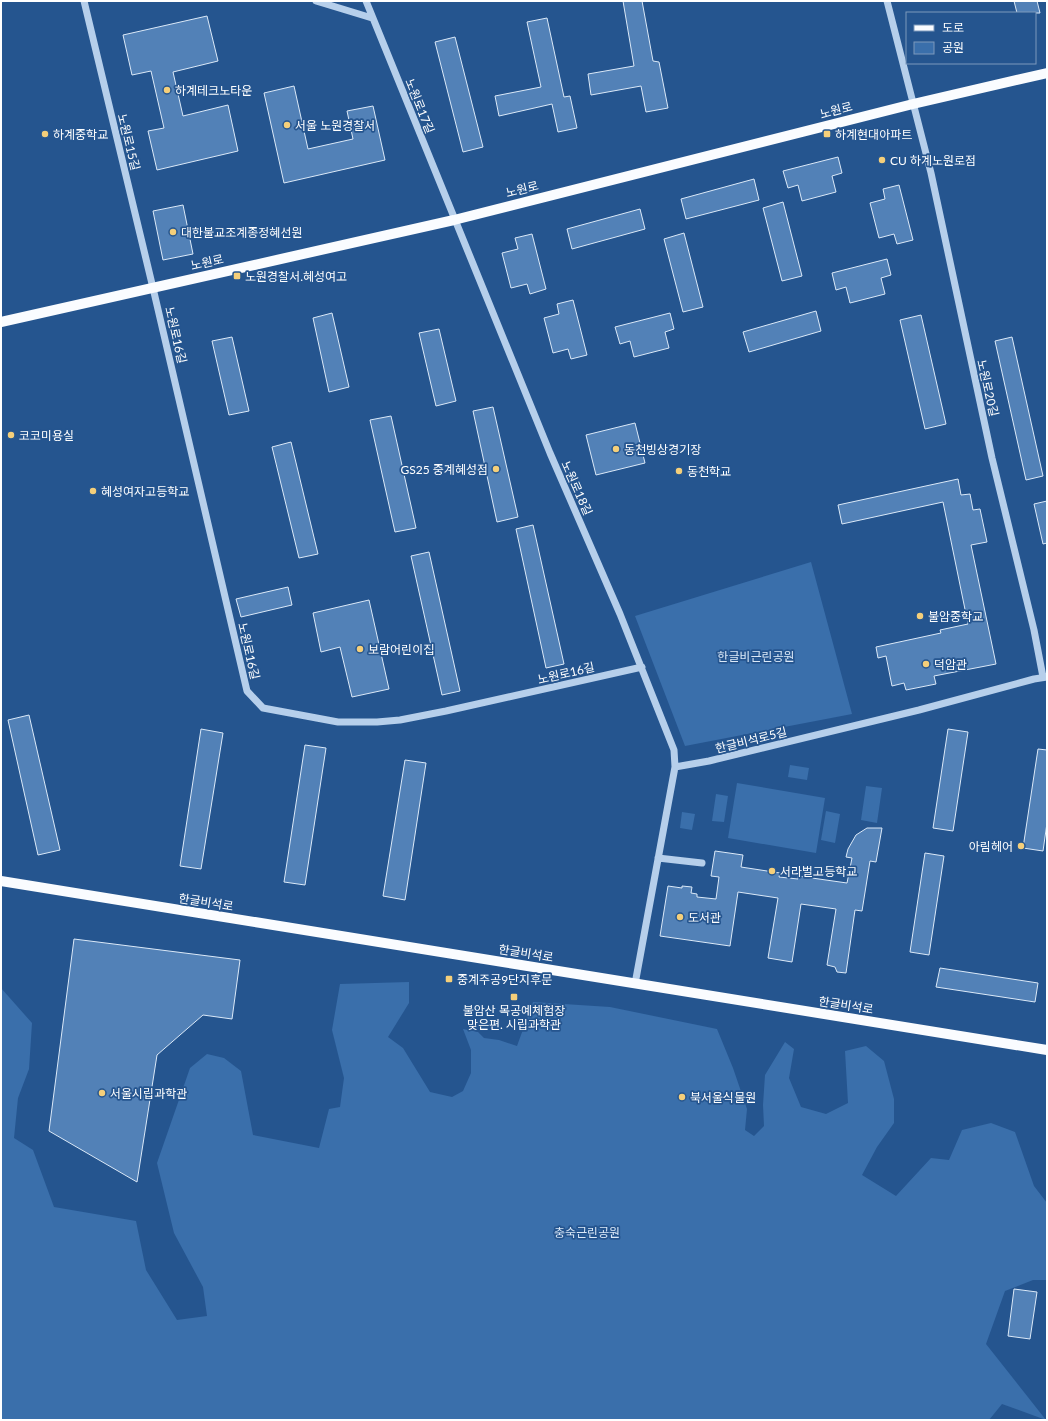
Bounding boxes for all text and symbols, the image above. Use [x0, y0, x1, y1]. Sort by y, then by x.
legend [906, 12, 1036, 64]
text: 도로 [942, 20, 964, 35]
text: 공원 [942, 40, 964, 55]
street label: 노원로17길 [402, 76, 438, 136]
place label: 하계테크노타운 [175, 83, 252, 98]
marker: 하계테크노타운 [162, 85, 172, 95]
street label: 노원로 [818, 98, 854, 122]
street label: 노원로15길 [115, 112, 143, 172]
place label: 서울 노원경찰서 [295, 118, 375, 133]
marker: 서울 노원경찰서 [282, 120, 292, 130]
place label: 하계중학교 [53, 127, 108, 142]
place label: 하계현대아파트 [835, 127, 912, 142]
marker: 하계중학교 [40, 129, 50, 139]
marker: 하계현대아파트 [822, 129, 832, 139]
place label: CU 하계노원로점 [890, 153, 976, 168]
marker: CU 하계노원로점 [877, 155, 887, 165]
street label: 노원로 [504, 178, 540, 200]
place label: 대한불교조계종정혜선원 [181, 225, 302, 240]
marker: 대한불교조계종정혜선원 [168, 227, 178, 237]
street label: 노원로 [189, 251, 225, 273]
place label: 노원경찰서.혜성여고 [245, 269, 347, 284]
marker: 노원경찰서.혜성여고 [232, 271, 242, 281]
street label: 노원로16길 [162, 305, 190, 365]
street label: 노원로20길 [974, 358, 1002, 418]
place label: 코코미용실 [19, 428, 74, 443]
marker: 코코미용실 [6, 430, 16, 440]
place label: 동천빙상경기장 [624, 442, 701, 457]
marker: 동천빙상경기장 [611, 444, 621, 454]
street label: 노원로18길 [558, 458, 596, 518]
place label: GS25 중계혜성점 [401, 462, 488, 477]
marker: GS25 중계혜성점 [491, 464, 501, 474]
place label: 동천학교 [687, 464, 731, 479]
marker: 동천학교 [674, 466, 684, 476]
place label: 혜성여자고등학교 [101, 484, 189, 499]
marker: 혜성여자고등학교 [88, 486, 98, 496]
place label: 불암중학교 [928, 609, 983, 624]
marker: 불암중학교 [915, 611, 925, 621]
street label: 노원로16길 [235, 621, 263, 681]
place label: 보람어린이집 [368, 642, 434, 657]
marker: 보람어린이집 [355, 644, 365, 654]
park label: 한글비근린공원 [717, 649, 795, 664]
place label: 덕암관 [934, 657, 967, 672]
street label: 노원로16길 [536, 659, 596, 687]
marker: 덕암관 [921, 659, 931, 669]
street label: 한글비석로5길 [714, 724, 788, 756]
place label: 아림헤어 [969, 839, 1013, 854]
marker: 아림헤어 [1016, 841, 1026, 851]
place label: 서라벌고등학교 [780, 864, 857, 879]
marker: 서라벌고등학교 [767, 866, 777, 876]
street label: 한글비석로 [178, 890, 234, 914]
place label: 도서관 [688, 910, 721, 925]
marker: 도서관 [675, 912, 685, 922]
street label: 한글비석로 [498, 941, 554, 965]
place label: 중계주공9단지후문 [457, 972, 552, 987]
marker: 중계주공9단지후문 [444, 974, 454, 984]
marker: 불암산 목공예체험장 맞은편. 시립과학관 [509, 992, 519, 1002]
street label: 한글비석로 [818, 993, 874, 1017]
place label: 불암산 목공예체험장 맞은편. 시립과학관 [463, 1003, 565, 1032]
place label: 서울시립과학관 [110, 1086, 187, 1101]
marker: 서울시립과학관 [97, 1088, 107, 1098]
place label: 북서울식물원 [690, 1090, 756, 1105]
marker: 북서울식물원 [677, 1092, 687, 1102]
park label: 충숙근린공원 [554, 1225, 620, 1240]

